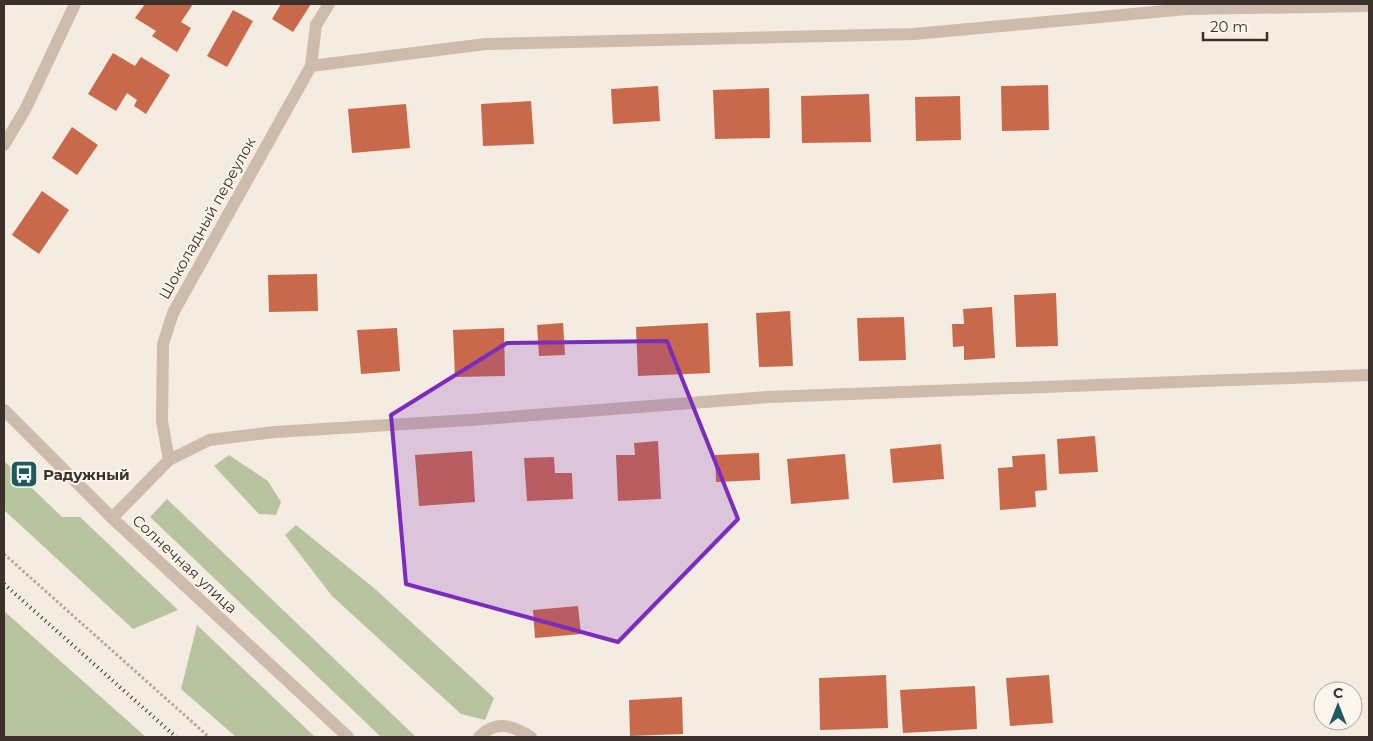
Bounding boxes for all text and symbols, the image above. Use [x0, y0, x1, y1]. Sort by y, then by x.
scale bar [1203, 10, 1267, 42]
text: 20 m [1210, 17, 1248, 36]
street label: Шоколадный переулок [154, 133, 260, 302]
bus stop icon: Радужный [9, 459, 39, 489]
place label: Радужный [43, 465, 130, 484]
street label: Солнечная улица [129, 511, 241, 617]
north arrow [1313, 681, 1363, 731]
text: С [1333, 684, 1343, 702]

